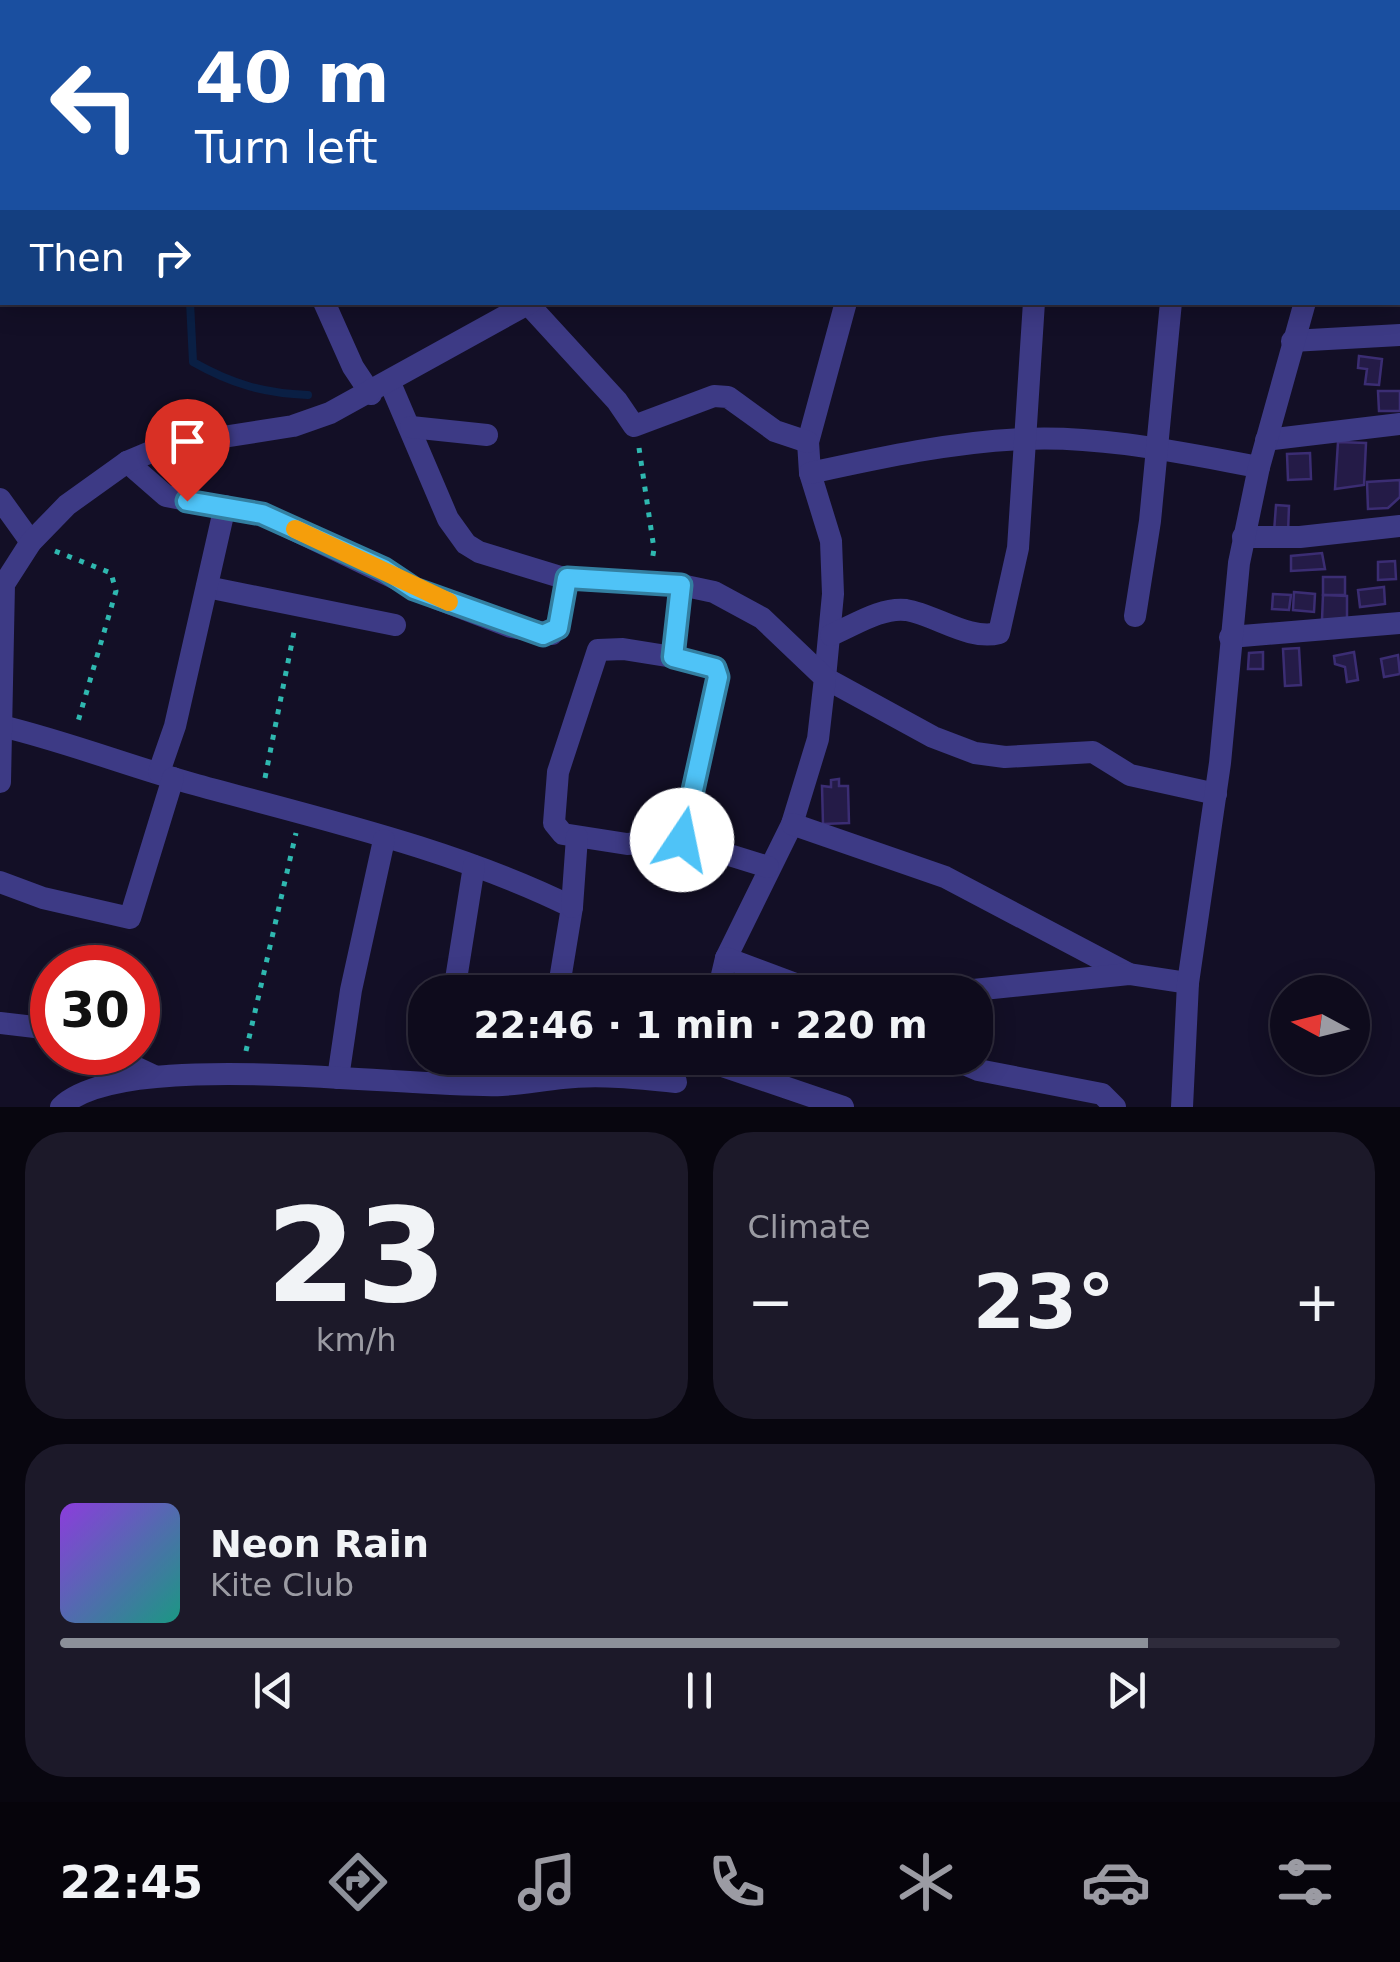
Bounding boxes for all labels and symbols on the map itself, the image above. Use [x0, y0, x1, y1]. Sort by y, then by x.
pin [145, 399, 230, 502]
position arrow [630, 788, 734, 892]
speed limit sign: 30 [30, 945, 160, 1075]
north arrow [1270, 975, 1370, 1075]

